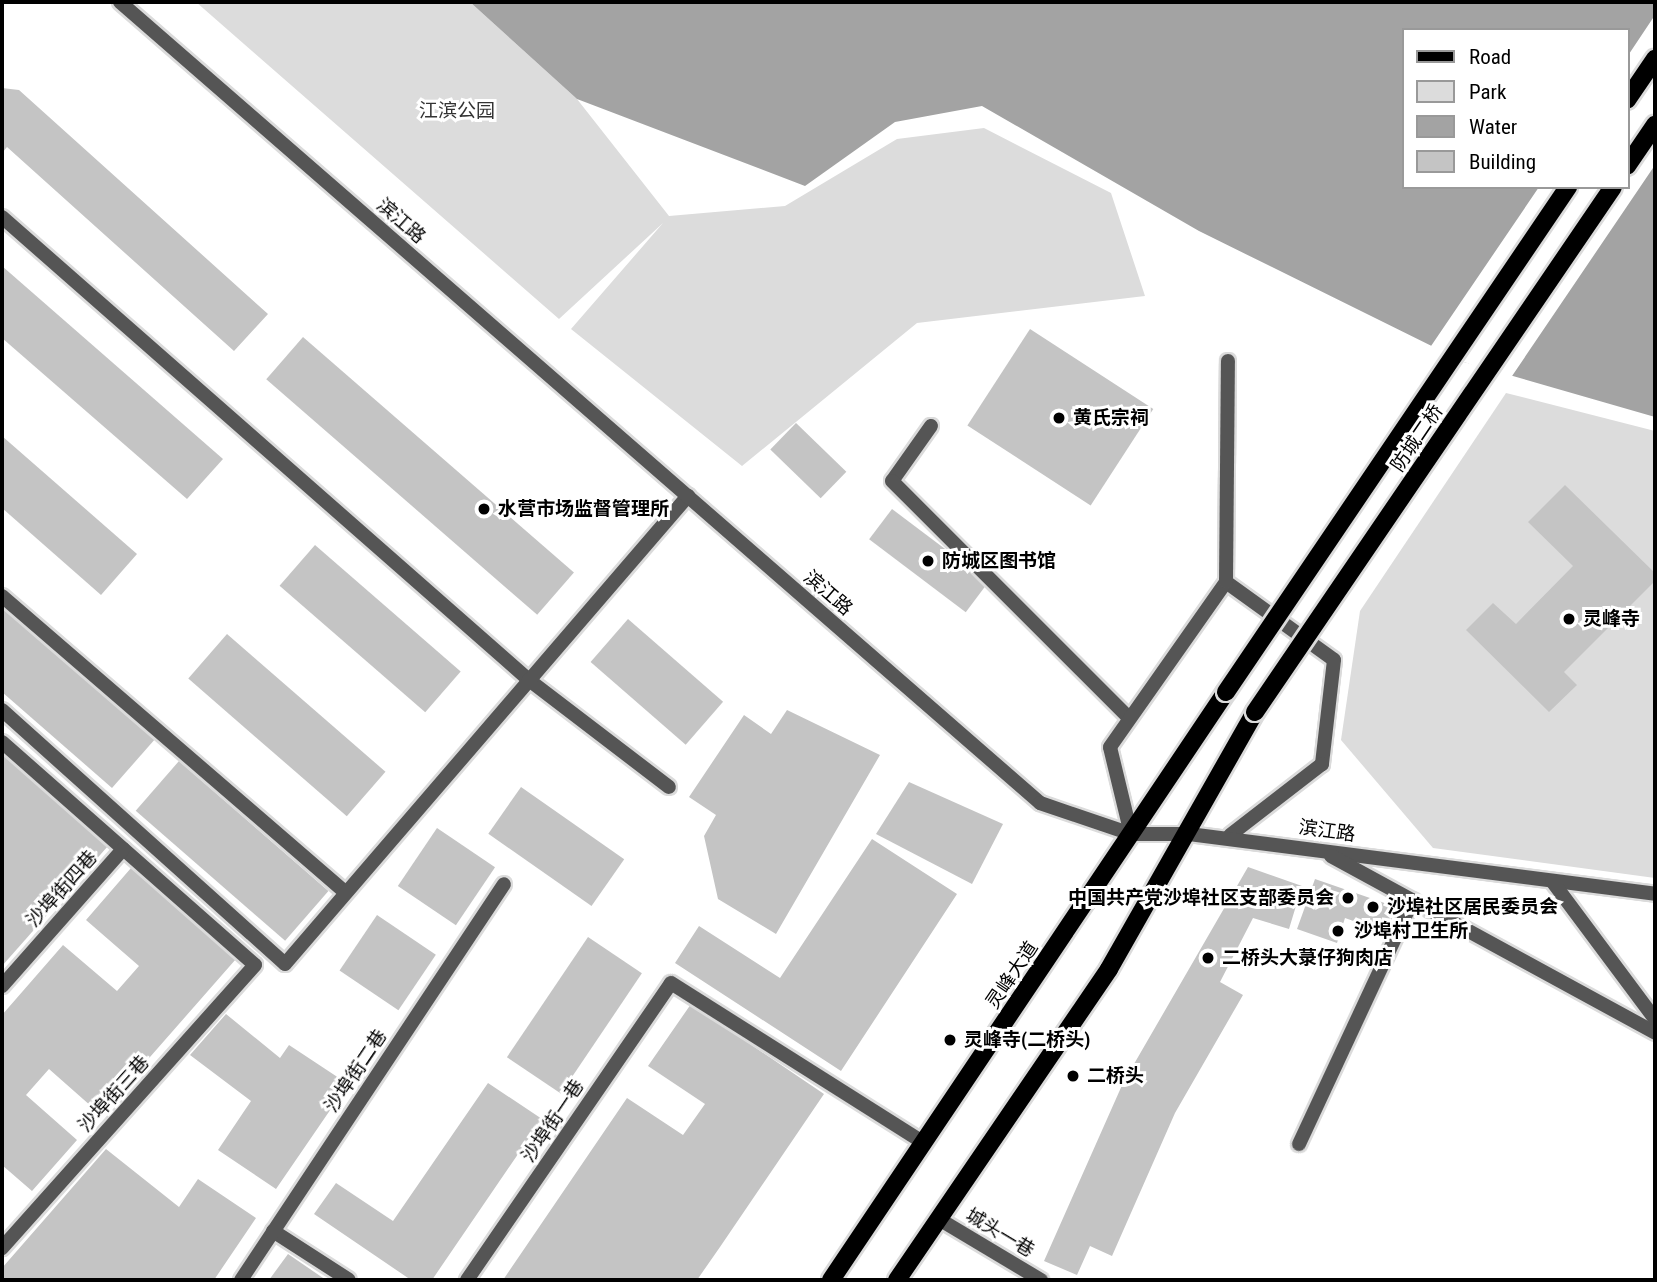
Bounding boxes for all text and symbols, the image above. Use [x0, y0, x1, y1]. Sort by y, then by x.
legend [1402, 28, 1629, 189]
text: Road [1469, 45, 1511, 69]
text: Park [1469, 80, 1506, 104]
park label: 江滨公园 [419, 100, 495, 122]
text: Water [1469, 115, 1517, 139]
text: Building [1469, 150, 1536, 174]
street label: 滨江路 [372, 194, 430, 248]
street label: 防城二桥 [1386, 400, 1448, 476]
place label: 黄氏宗祠 [1073, 407, 1149, 429]
marker: 黄氏宗祠 [1051, 410, 1067, 426]
place label: 水营市场监督管理所 [498, 498, 669, 520]
marker: 水营市场监督管理所 [476, 501, 492, 517]
place label: 防城区图书馆 [942, 550, 1056, 572]
marker: 防城区图书馆 [920, 553, 936, 569]
street label: 滨江路 [799, 566, 857, 620]
place label: 灵峰寺 [1583, 608, 1640, 630]
marker: 灵峰寺 [1561, 611, 1577, 627]
street label: 滨江路 [1297, 816, 1357, 846]
street label: 沙埠街四巷 [22, 846, 102, 932]
place label: 中国共产党沙埠社区支部委员会 [1068, 887, 1334, 909]
marker: 中国共产党沙埠社区支部委员会 [1340, 890, 1356, 906]
place label: 沙埠社区居民委员会 [1387, 896, 1558, 918]
marker: 沙埠社区居民委员会 [1365, 899, 1381, 915]
place label: 沙埠村卫生所 [1354, 920, 1468, 942]
marker: 沙埠村卫生所 [1328, 921, 1348, 941]
street label: 灵峰大道 [981, 937, 1043, 1013]
place label: 二桥头大菉仔狗肉店 [1222, 947, 1393, 969]
marker: 二桥头大菉仔狗肉店 [1200, 950, 1216, 966]
street label: 沙埠街二巷 [320, 1025, 392, 1117]
place label: 灵峰寺(二桥头) [964, 1029, 1090, 1051]
marker: 灵峰寺(二桥头) [942, 1032, 958, 1048]
street label: 沙埠街三巷 [74, 1051, 154, 1137]
place label: 二桥头 [1087, 1065, 1144, 1087]
marker: 二桥头 [1065, 1068, 1081, 1084]
street label: 沙埠街一巷 [517, 1075, 589, 1167]
street label: 城头一巷 [962, 1204, 1038, 1262]

